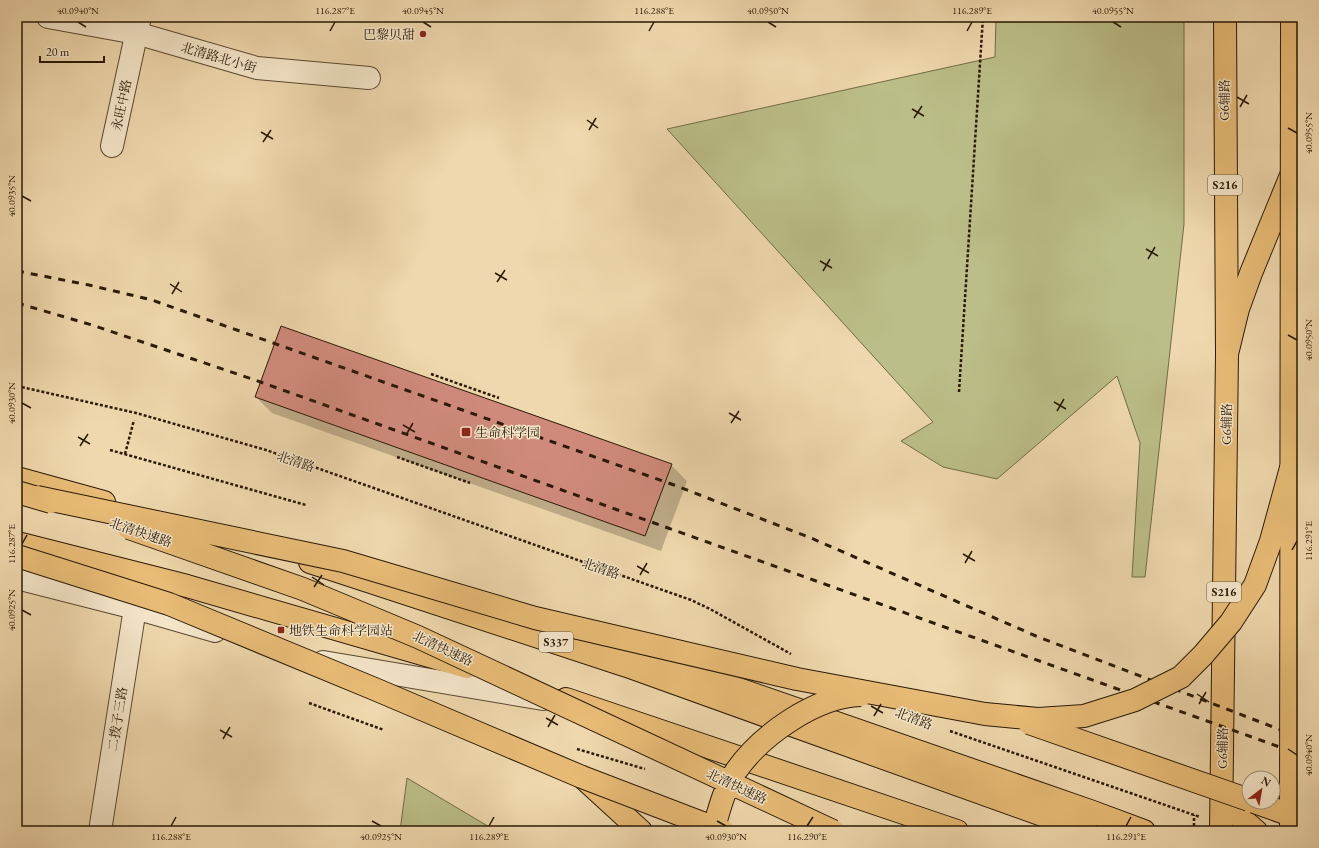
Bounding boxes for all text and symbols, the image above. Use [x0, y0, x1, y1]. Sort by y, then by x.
text: 40.0940°N [57, 4, 99, 17]
text: 116.287°E [315, 4, 355, 17]
text: 40.0945°N [402, 4, 444, 17]
text: 116.288°E [634, 4, 674, 17]
text: 40.0950°N [747, 4, 789, 17]
text: 116.289°E [952, 4, 992, 17]
text: 40.0955°N [1092, 4, 1134, 17]
place label: 巴黎贝甜 [363, 26, 415, 43]
marker: 巴黎贝甜 [418, 29, 428, 39]
scale bar [40, 38, 104, 64]
street label: 北清路北小街 [179, 39, 259, 76]
text: 20 m [46, 44, 70, 60]
street label: 永旺中路 [108, 78, 135, 132]
street label: G6辅路 [1216, 79, 1233, 121]
text: 40.0955°N [1302, 112, 1315, 154]
text: 40.0935°N [5, 175, 18, 217]
road number: S216 [1208, 175, 1242, 195]
text: 40.0950°N [1302, 319, 1315, 361]
text: 40.0930°N [5, 382, 18, 424]
street label: G6辅路 [1218, 403, 1235, 445]
place label: 生命科学园 [475, 424, 540, 441]
marker: 生命科学园 [460, 426, 472, 438]
street label: 北清路 [275, 447, 317, 476]
street label: 北清快速路 [107, 514, 174, 551]
text: 116.291°E [1302, 521, 1315, 561]
text: 116.287°E [5, 524, 18, 564]
street label: 北清路 [580, 554, 622, 583]
road number: S216 [1207, 582, 1241, 602]
text: 40.0925°N [5, 589, 18, 631]
place label: 地铁生命科学园站 [289, 622, 393, 639]
marker: 地铁生命科学园站 [276, 625, 286, 635]
street label: 北清快速路 [410, 627, 476, 670]
road number: S337 [539, 632, 573, 652]
street label: 二拨子三路 [104, 686, 131, 753]
street label: 北清路 [893, 704, 935, 733]
street label: G6辅路 [1214, 727, 1231, 769]
text: 40.0940°N [1302, 734, 1315, 776]
street label: 北清快速路 [704, 765, 770, 808]
north arrow [1241, 770, 1281, 810]
text: N [1259, 773, 1274, 790]
text: 116.288°E [151, 830, 191, 843]
text: 40.0925°N [360, 830, 402, 843]
text: 116.289°E [469, 830, 509, 843]
text: 40.0930°N [705, 830, 747, 843]
text: 116.290°E [787, 830, 827, 843]
text: 116.291°E [1106, 830, 1146, 843]

